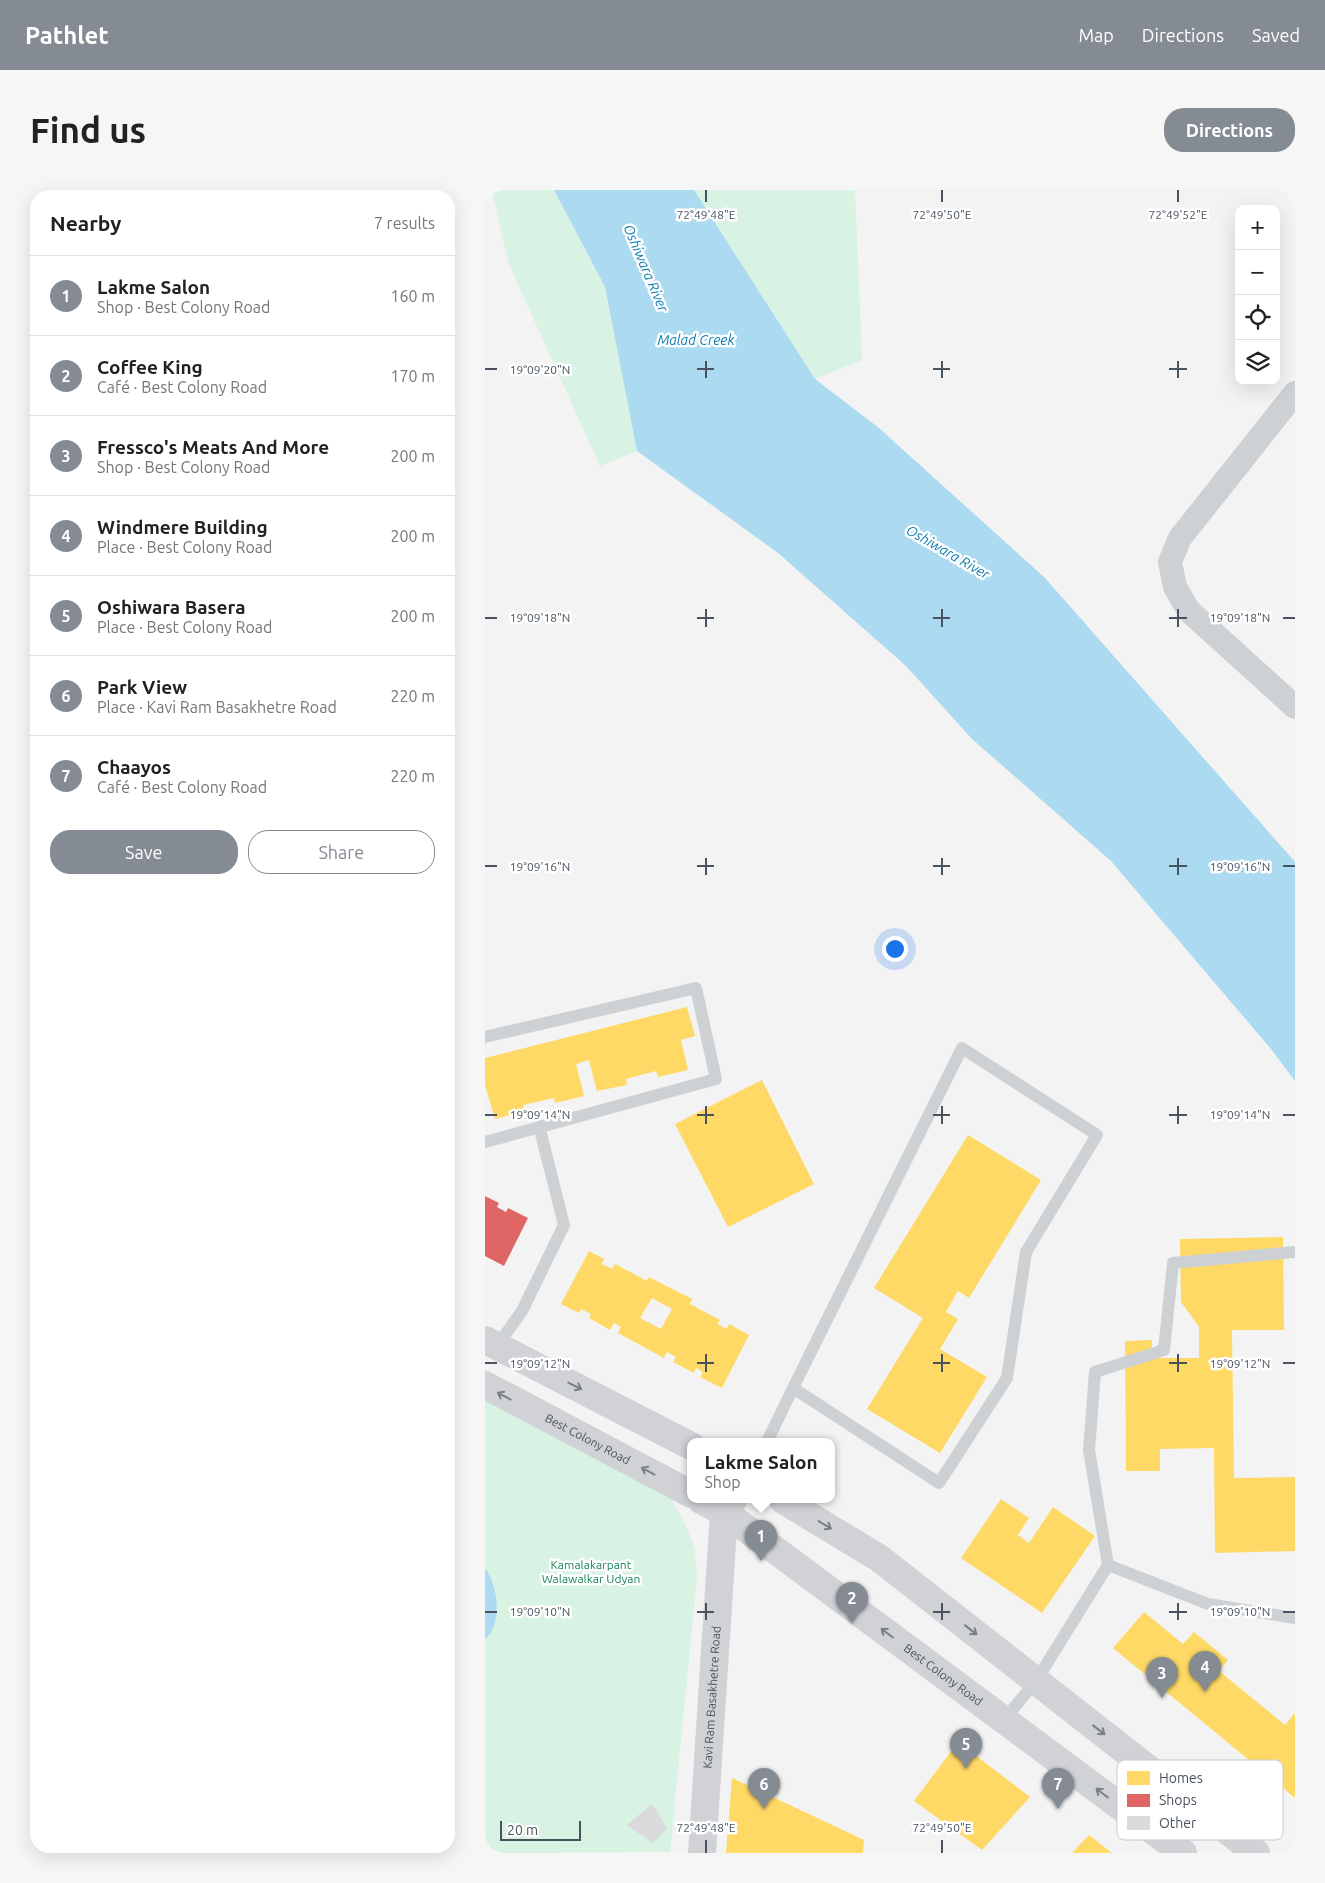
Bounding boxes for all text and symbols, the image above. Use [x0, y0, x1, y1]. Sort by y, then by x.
text: Pathlet [25, 22, 109, 49]
text: Map [1078, 25, 1114, 45]
text: Directions [1142, 25, 1224, 45]
text: Saved [1252, 25, 1300, 45]
button: Directions [1164, 108, 1295, 152]
text: Find us [30, 110, 146, 150]
map controls [1235, 205, 1280, 385]
button: + [1235, 205, 1280, 250]
text: 72°49'48"E [677, 208, 736, 221]
text: 72°49'50"E [913, 208, 972, 221]
text: 72°49'52"E [1149, 208, 1208, 221]
text: Nearby [50, 211, 121, 235]
text: 7 results [374, 214, 435, 232]
water label: Oshiwara River [620, 222, 672, 315]
button: − [1235, 250, 1280, 295]
text: Lakme Salon [97, 276, 210, 298]
text: 1 [61, 287, 71, 305]
text: 160 m [390, 287, 435, 305]
button: locate [1235, 295, 1280, 340]
text: Shop · Best Colony Road [97, 298, 270, 316]
water label: Malad Creek [657, 332, 735, 348]
button: layers [1235, 340, 1280, 385]
text: Coffee King [97, 356, 203, 378]
text: 19°09'20"N [510, 363, 570, 376]
text: 2 [61, 367, 71, 385]
text: 170 m [390, 367, 435, 385]
text: Café · Best Colony Road [97, 378, 267, 396]
text: Fressco's Meats And More [97, 436, 329, 458]
text: 3 [61, 447, 71, 465]
text: 200 m [390, 447, 435, 465]
text: Shop · Best Colony Road [97, 458, 270, 476]
text: Windmere Building [97, 516, 268, 538]
water label: Oshiwara River [904, 522, 993, 583]
text: 4 [61, 527, 71, 545]
text: 200 m [390, 527, 435, 545]
text: Place · Best Colony Road [97, 538, 272, 556]
text: Oshiwara Basera [97, 596, 246, 618]
text: 5 [61, 607, 71, 625]
text: 200 m [390, 607, 435, 625]
text: 19°09'18"N [510, 611, 570, 624]
text: 19°09'18"N [1210, 611, 1270, 624]
text: Place · Best Colony Road [97, 618, 272, 636]
text: Park View [97, 676, 187, 698]
text: 6 [61, 687, 71, 705]
text: 220 m [390, 687, 435, 705]
text: Place · Kavi Ram Basakhetre Road [97, 698, 337, 716]
text: Chaayos [97, 756, 171, 778]
text: 7 [61, 767, 71, 785]
text: 220 m [390, 767, 435, 785]
text: Café · Best Colony Road [97, 778, 267, 796]
button: Save [50, 830, 238, 874]
button: Share [248, 830, 435, 874]
text: 19°09'16"N [510, 860, 570, 873]
text: 19°09'16"N [1210, 860, 1270, 873]
your location [882, 936, 908, 962]
text: 19°09'14"N [510, 1108, 570, 1121]
text: 19°09'14"N [1210, 1108, 1270, 1121]
text: 19°09'12"N [510, 1357, 570, 1370]
text: 19°09'12"N [1210, 1357, 1270, 1370]
one-way arrow [567, 1382, 582, 1391]
one-way arrow [497, 1390, 512, 1400]
street label: Best Colony Road [543, 1411, 633, 1467]
popup [687, 1438, 835, 1503]
text: Lakme Salon [704, 1451, 818, 1473]
one-way arrow [641, 1466, 656, 1476]
text: Shop [704, 1473, 741, 1491]
pin: 1 [745, 1520, 777, 1561]
one-way arrow [817, 1521, 831, 1531]
park label: Kamalakarpant Walawalkar Udyan [542, 1558, 640, 1585]
pin: 2 [836, 1582, 868, 1623]
text: 19°09'10"N [510, 1605, 570, 1618]
text: 19°09'10"N [1210, 1605, 1270, 1618]
one-way arrow [964, 1624, 977, 1635]
street label: Kavi Ram Basakhetre Road [700, 1626, 723, 1769]
one-way arrow [880, 1628, 894, 1638]
street label: Best Colony Road [902, 1641, 985, 1708]
pin: 4 [1189, 1651, 1221, 1692]
pin: 3 [1146, 1657, 1178, 1698]
one-way arrow [1092, 1725, 1105, 1736]
pin: 5 [950, 1728, 982, 1769]
legend [1117, 1760, 1283, 1840]
pin: 6 [748, 1768, 780, 1809]
pin: 7 [1042, 1768, 1074, 1809]
text: Homes [1159, 1770, 1203, 1786]
one-way arrow [1096, 1787, 1109, 1798]
text: Shops [1159, 1792, 1197, 1808]
text: Other [1159, 1815, 1197, 1831]
scale bar [500, 1818, 581, 1841]
text: 72°49'48"E [677, 1821, 736, 1834]
text: 72°49'50"E [913, 1821, 972, 1834]
text: 20 m [507, 1822, 538, 1838]

